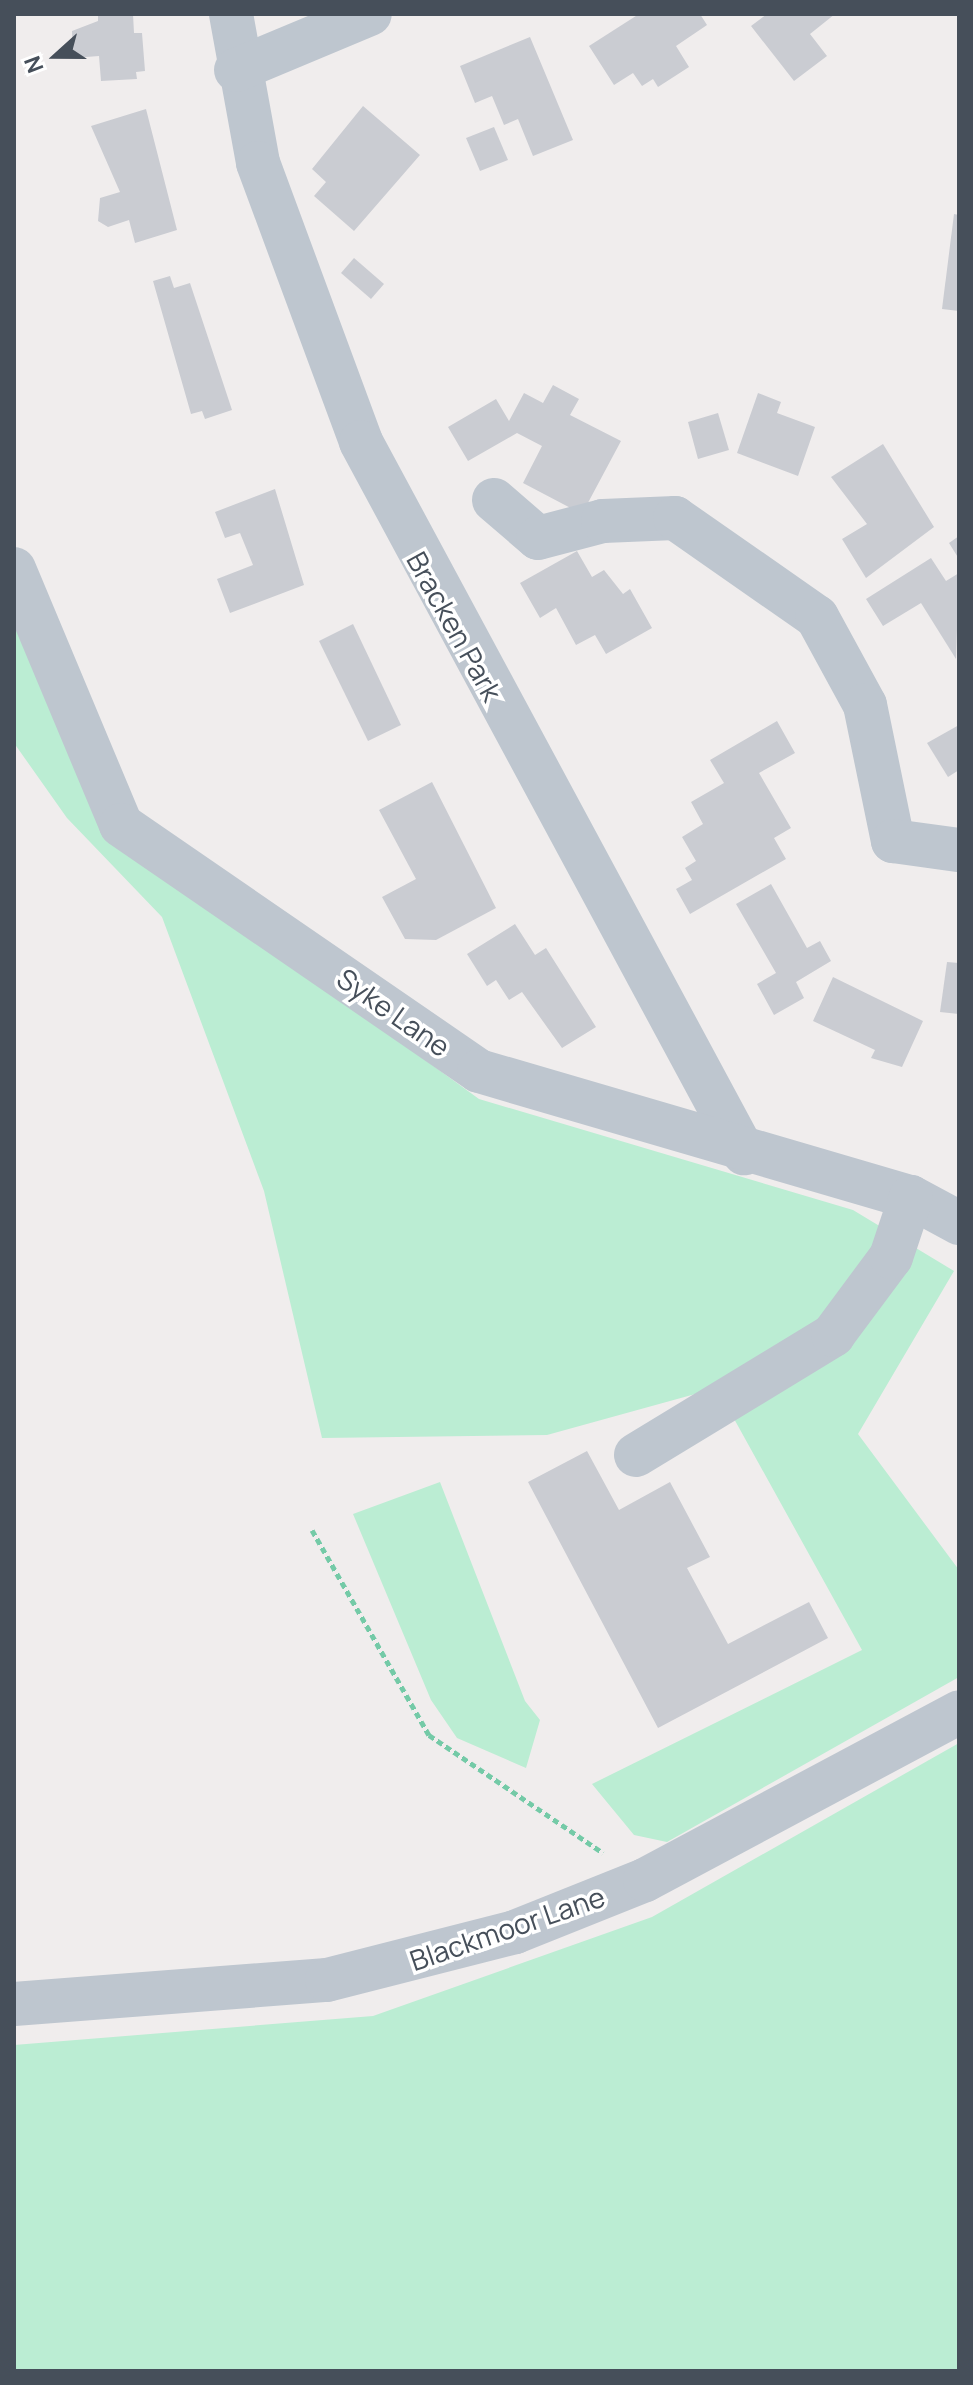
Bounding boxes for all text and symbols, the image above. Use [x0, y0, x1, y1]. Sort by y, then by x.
north arrow [16, 16, 96, 96]
text: N [17, 52, 50, 77]
street label: Bracken Park [400, 546, 510, 706]
street label: Syke Lane [331, 961, 457, 1063]
street label: Blackmoor Lane [405, 1879, 609, 1977]

